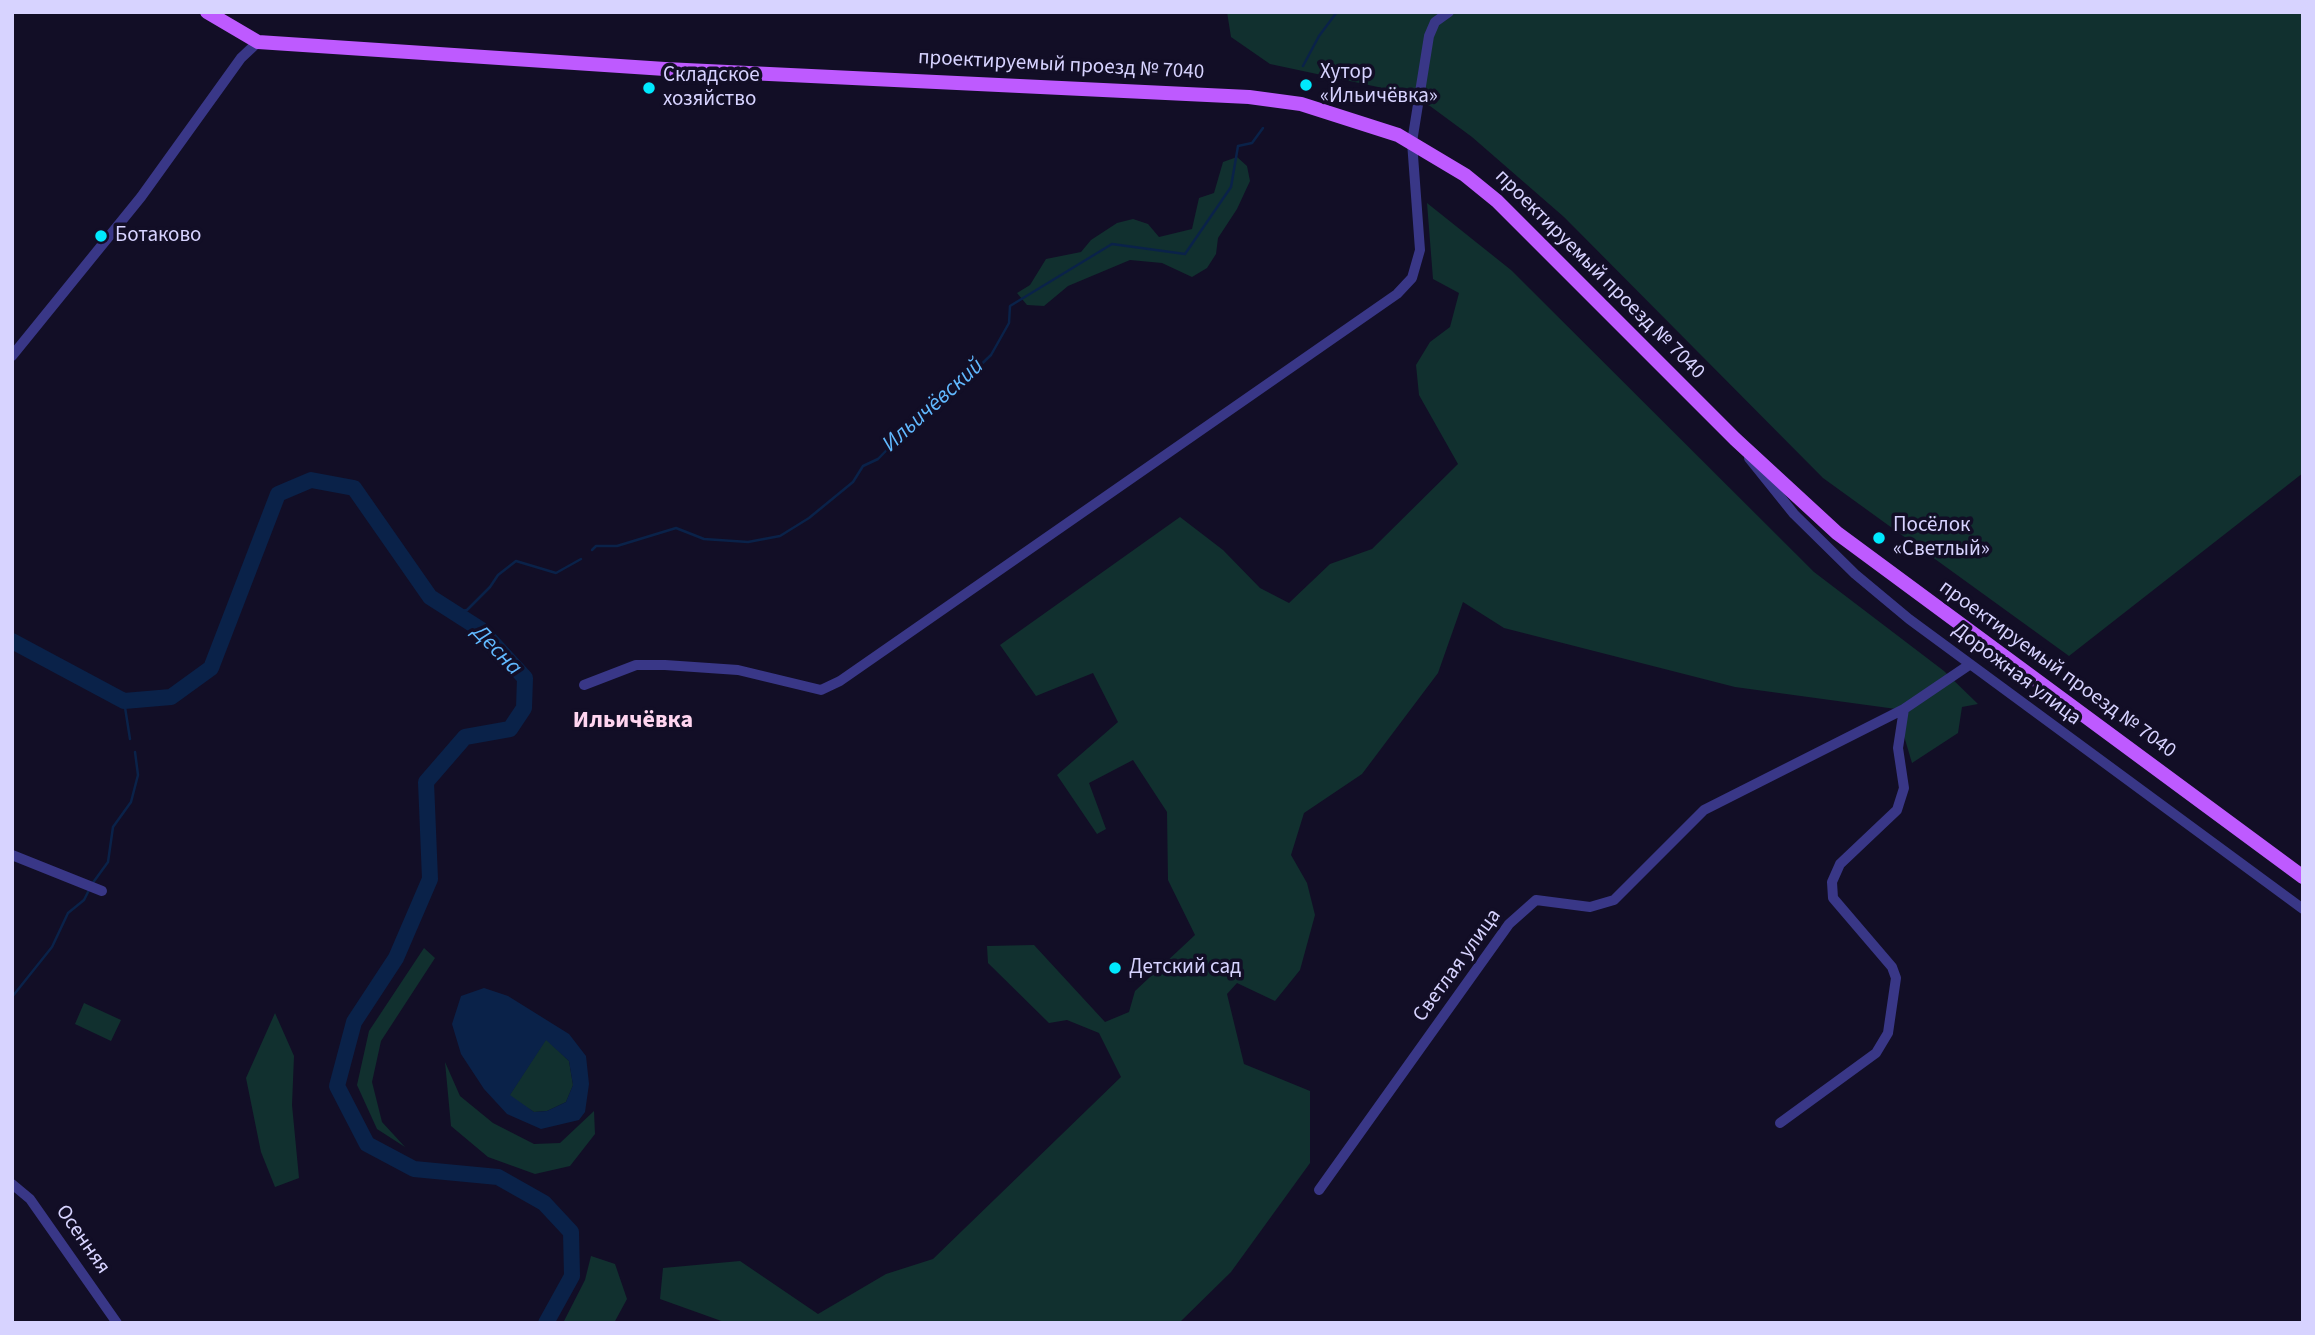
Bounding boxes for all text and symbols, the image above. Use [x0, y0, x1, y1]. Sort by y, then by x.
street label: проектируемый проезд № 7040 [917, 46, 1205, 86]
place label: Хутор «Ильичёвка» [1320, 60, 1438, 110]
place label: Складское хозяйство [663, 63, 760, 113]
marker: Хутор «Ильичёвка» [1298, 77, 1314, 93]
marker: Складское хозяйство [641, 80, 657, 96]
street label: проектируемый проезд № 7040 [1489, 165, 1709, 385]
place label: Ботаково [115, 223, 201, 249]
marker: Ботаково [93, 228, 109, 244]
water label: Ильичёвский [878, 353, 990, 459]
place label: Посёлок «Светлый» [1893, 513, 1990, 563]
marker: Посёлок «Светлый» [1871, 530, 1887, 546]
street label: проектируемый проезд № 7040 [1934, 576, 2180, 764]
street label: Дорожная улица [1947, 618, 2085, 732]
water label: Десна [465, 620, 527, 682]
district label: Ильичёвка [573, 708, 693, 736]
street label: Светлая улица [1409, 905, 1507, 1027]
place label: Детский сад [1129, 955, 1241, 981]
marker: Детский сад [1107, 960, 1123, 976]
street label: Осенняя [49, 1201, 115, 1279]

